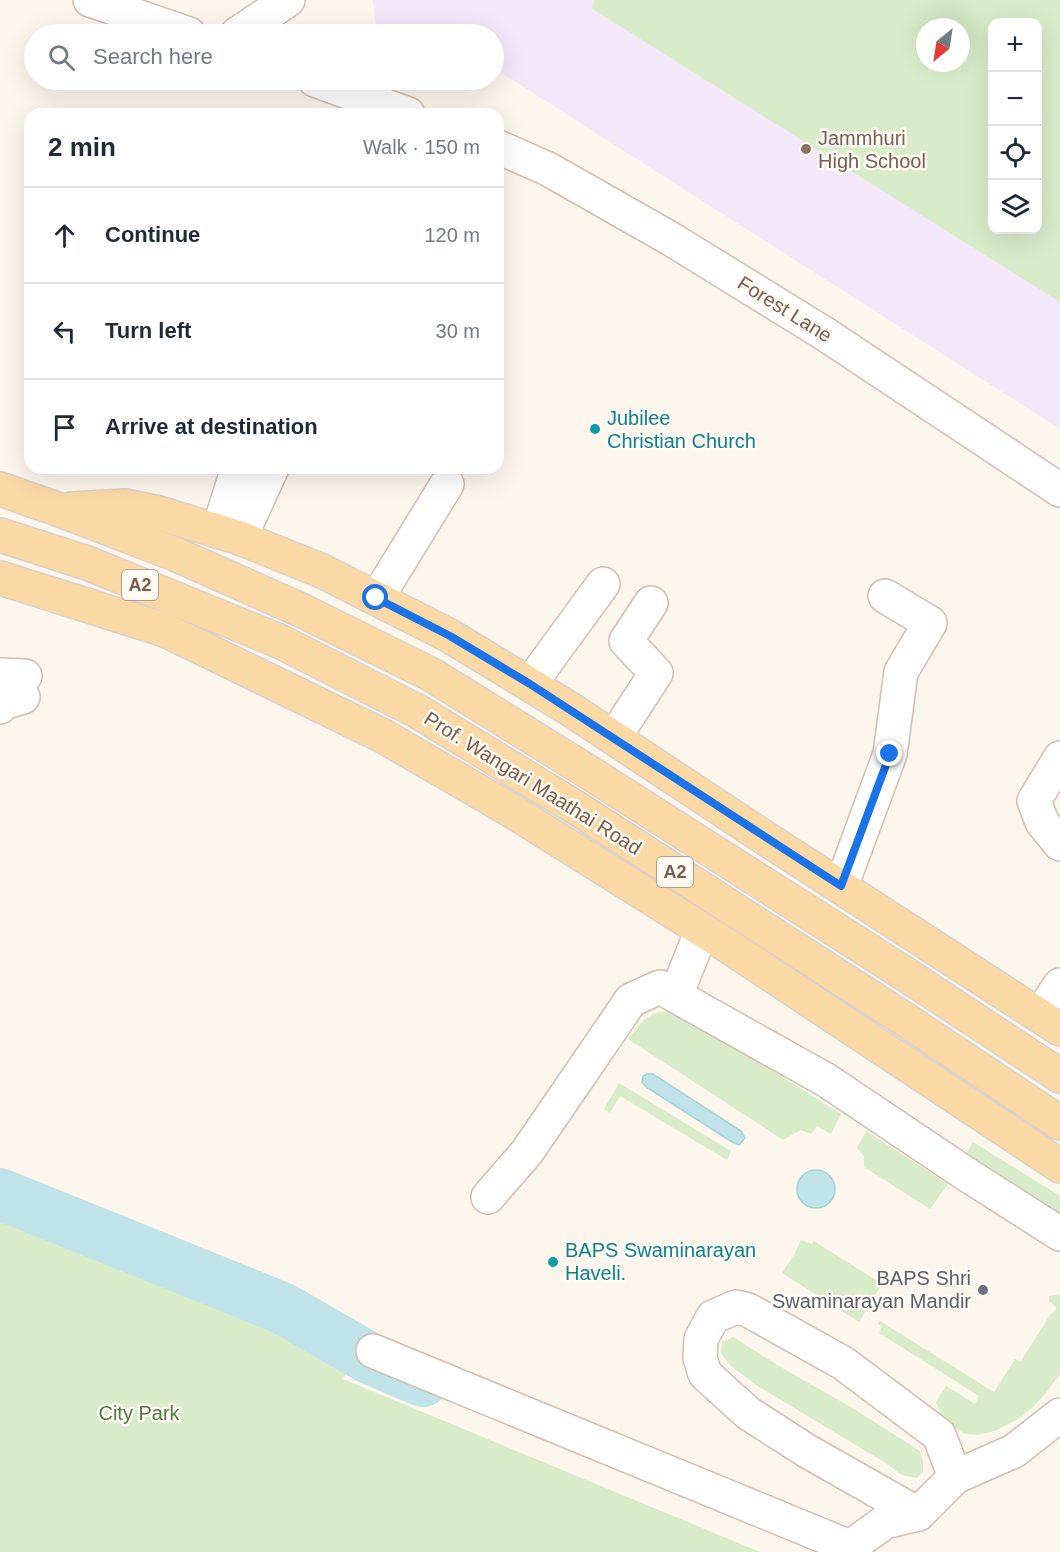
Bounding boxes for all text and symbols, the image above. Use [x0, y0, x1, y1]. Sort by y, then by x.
north arrow [916, 18, 970, 72]
map controls [988, 18, 1042, 234]
button: + [988, 18, 1042, 72]
search box [24, 24, 504, 90]
icon: search [45, 41, 78, 74]
text: Search here [93, 44, 213, 69]
button: − [988, 72, 1042, 126]
button: locate [988, 126, 1042, 180]
place label: Jammhuri High School [818, 127, 926, 172]
text: 2 min [48, 132, 116, 162]
text: Walk · 150 m [363, 136, 480, 158]
marker: Jammhuri High School [799, 142, 813, 156]
button: layers [988, 180, 1042, 234]
icon: ahead [48, 219, 81, 252]
text: Continue [105, 222, 200, 247]
text: 120 m [424, 224, 480, 246]
street label: Forest Lane [734, 271, 836, 347]
icon: left [48, 315, 81, 348]
text: Turn left [105, 318, 191, 343]
text: 30 m [436, 320, 480, 342]
place label: Jubilee Christian Church [607, 407, 756, 452]
icon: arrive [48, 411, 81, 444]
text: Arrive at destination [105, 414, 318, 439]
marker: Jubilee Christian Church [588, 422, 602, 436]
road number: A2 [122, 570, 158, 600]
route start [362, 584, 388, 610]
street label: Prof. Wangari Maathai Road [420, 707, 646, 859]
route end [876, 740, 902, 766]
road number: A2 [657, 857, 693, 887]
place label: BAPS Swaminarayan Haveli. [565, 1239, 756, 1284]
marker: BAPS Swaminarayan Haveli. [546, 1255, 560, 1269]
place label: BAPS Shri Swaminarayan Mandir [772, 1267, 971, 1312]
marker: BAPS Shri Swaminarayan Mandir [976, 1283, 990, 1297]
park label: City Park [98, 1402, 181, 1424]

